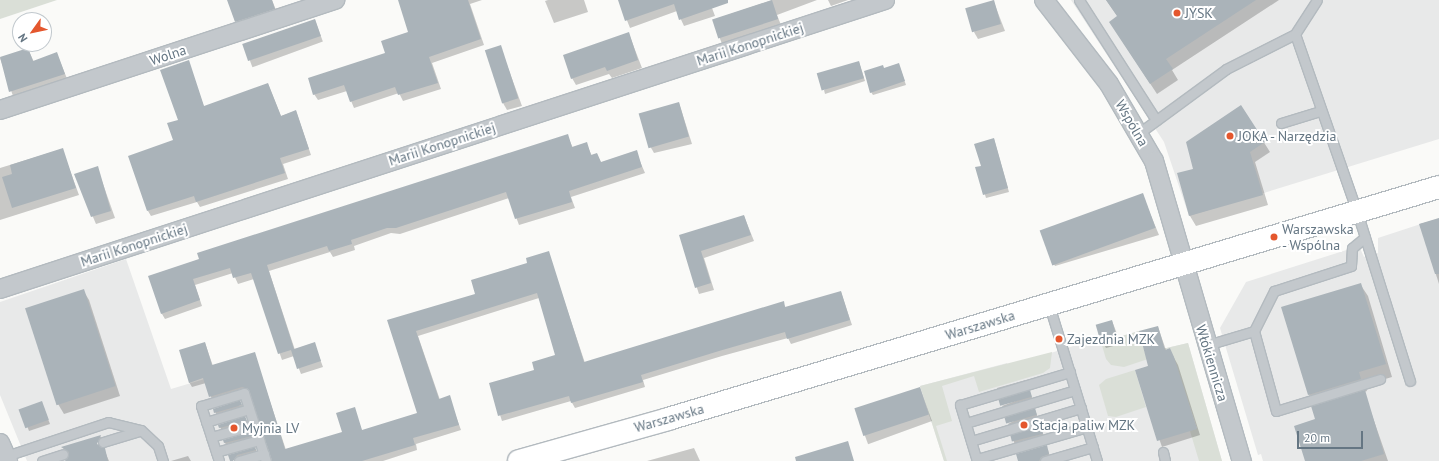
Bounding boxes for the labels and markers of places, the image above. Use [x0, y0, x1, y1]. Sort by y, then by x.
place label: JYSK [1185, 5, 1213, 21]
marker: JYSK [1172, 8, 1182, 18]
place label: JOKA - Narzędzia [1238, 128, 1339, 144]
marker: JOKA - Narzędzia [1225, 131, 1235, 141]
place label: Warszawska - Wspólna [1282, 221, 1354, 254]
marker: Warszawska - Wspólna [1269, 232, 1279, 242]
place label: Zajezdnia MZK [1067, 331, 1155, 347]
marker: Zajezdnia MZK [1054, 334, 1064, 344]
place label: Stacja paliw MZK [1032, 417, 1135, 433]
place label: Myjnia LV [242, 420, 299, 436]
marker: Stacja paliw MZK [1019, 420, 1029, 430]
marker: Myjnia LV [229, 423, 239, 433]

